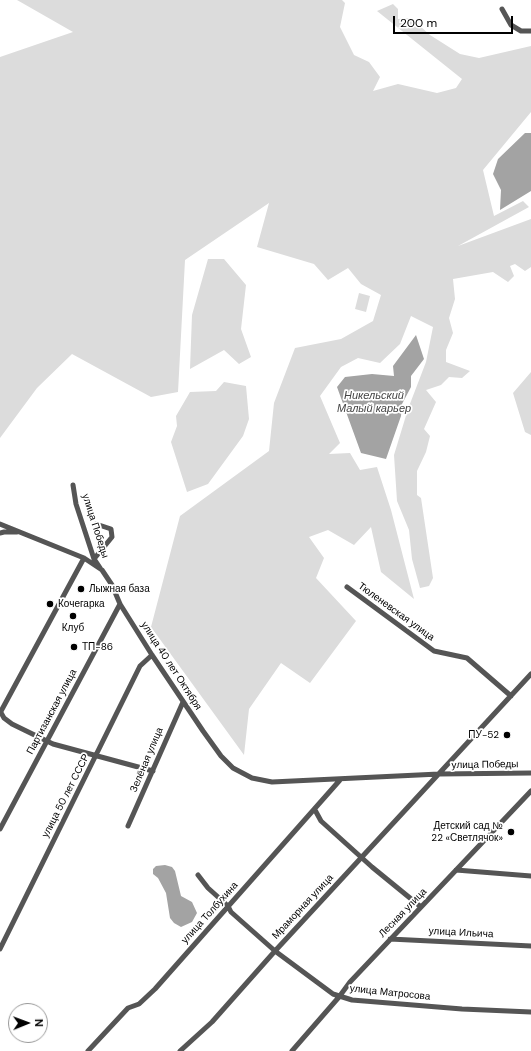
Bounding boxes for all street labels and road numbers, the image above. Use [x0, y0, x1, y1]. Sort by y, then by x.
street label: улица Победы [79, 492, 111, 560]
street label: Тюленевская улица [356, 580, 436, 644]
street label: улица 40 лет Октября [138, 620, 204, 712]
street label: Партизанская улица [24, 667, 80, 757]
street label: Зелёная улица [128, 726, 166, 794]
street label: улица 50 лет СССР [40, 752, 92, 840]
street label: улица Победы [451, 758, 519, 772]
street label: Мраморная улица [270, 872, 336, 942]
street label: улица Толбухина [179, 880, 241, 946]
street label: Лесная улица [377, 886, 429, 940]
street label: улица Ильича [428, 925, 494, 941]
street label: улица Матросова [349, 983, 431, 1003]

